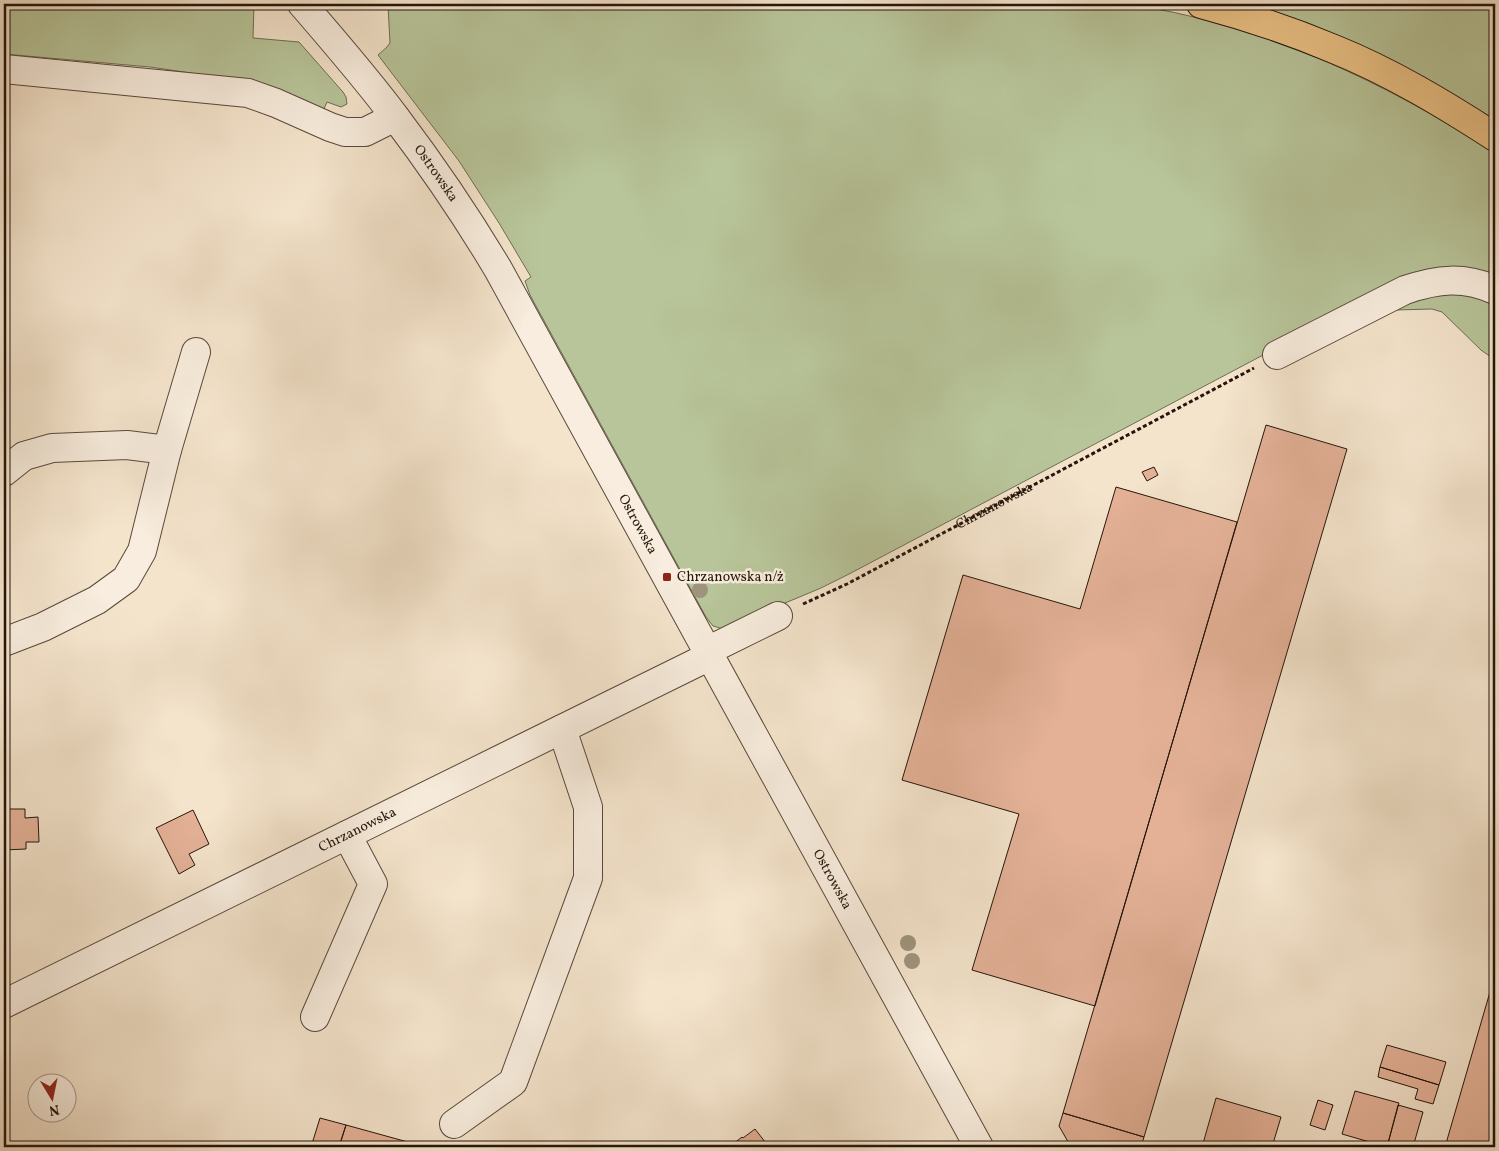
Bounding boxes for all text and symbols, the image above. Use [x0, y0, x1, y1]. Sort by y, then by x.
street label: Ostrowska [409, 141, 463, 206]
street label: Chrzanowska [952, 478, 1036, 534]
street label: Ostrowska [614, 491, 662, 558]
place label: Chrzanowska n/ż [677, 568, 784, 587]
marker: Chrzanowska n/ż [661, 571, 673, 583]
street label: Chrzanowska [315, 803, 400, 857]
street label: Ostrowska [808, 846, 857, 913]
north arrow [28, 1074, 78, 1124]
text: N [47, 1099, 61, 1120]

